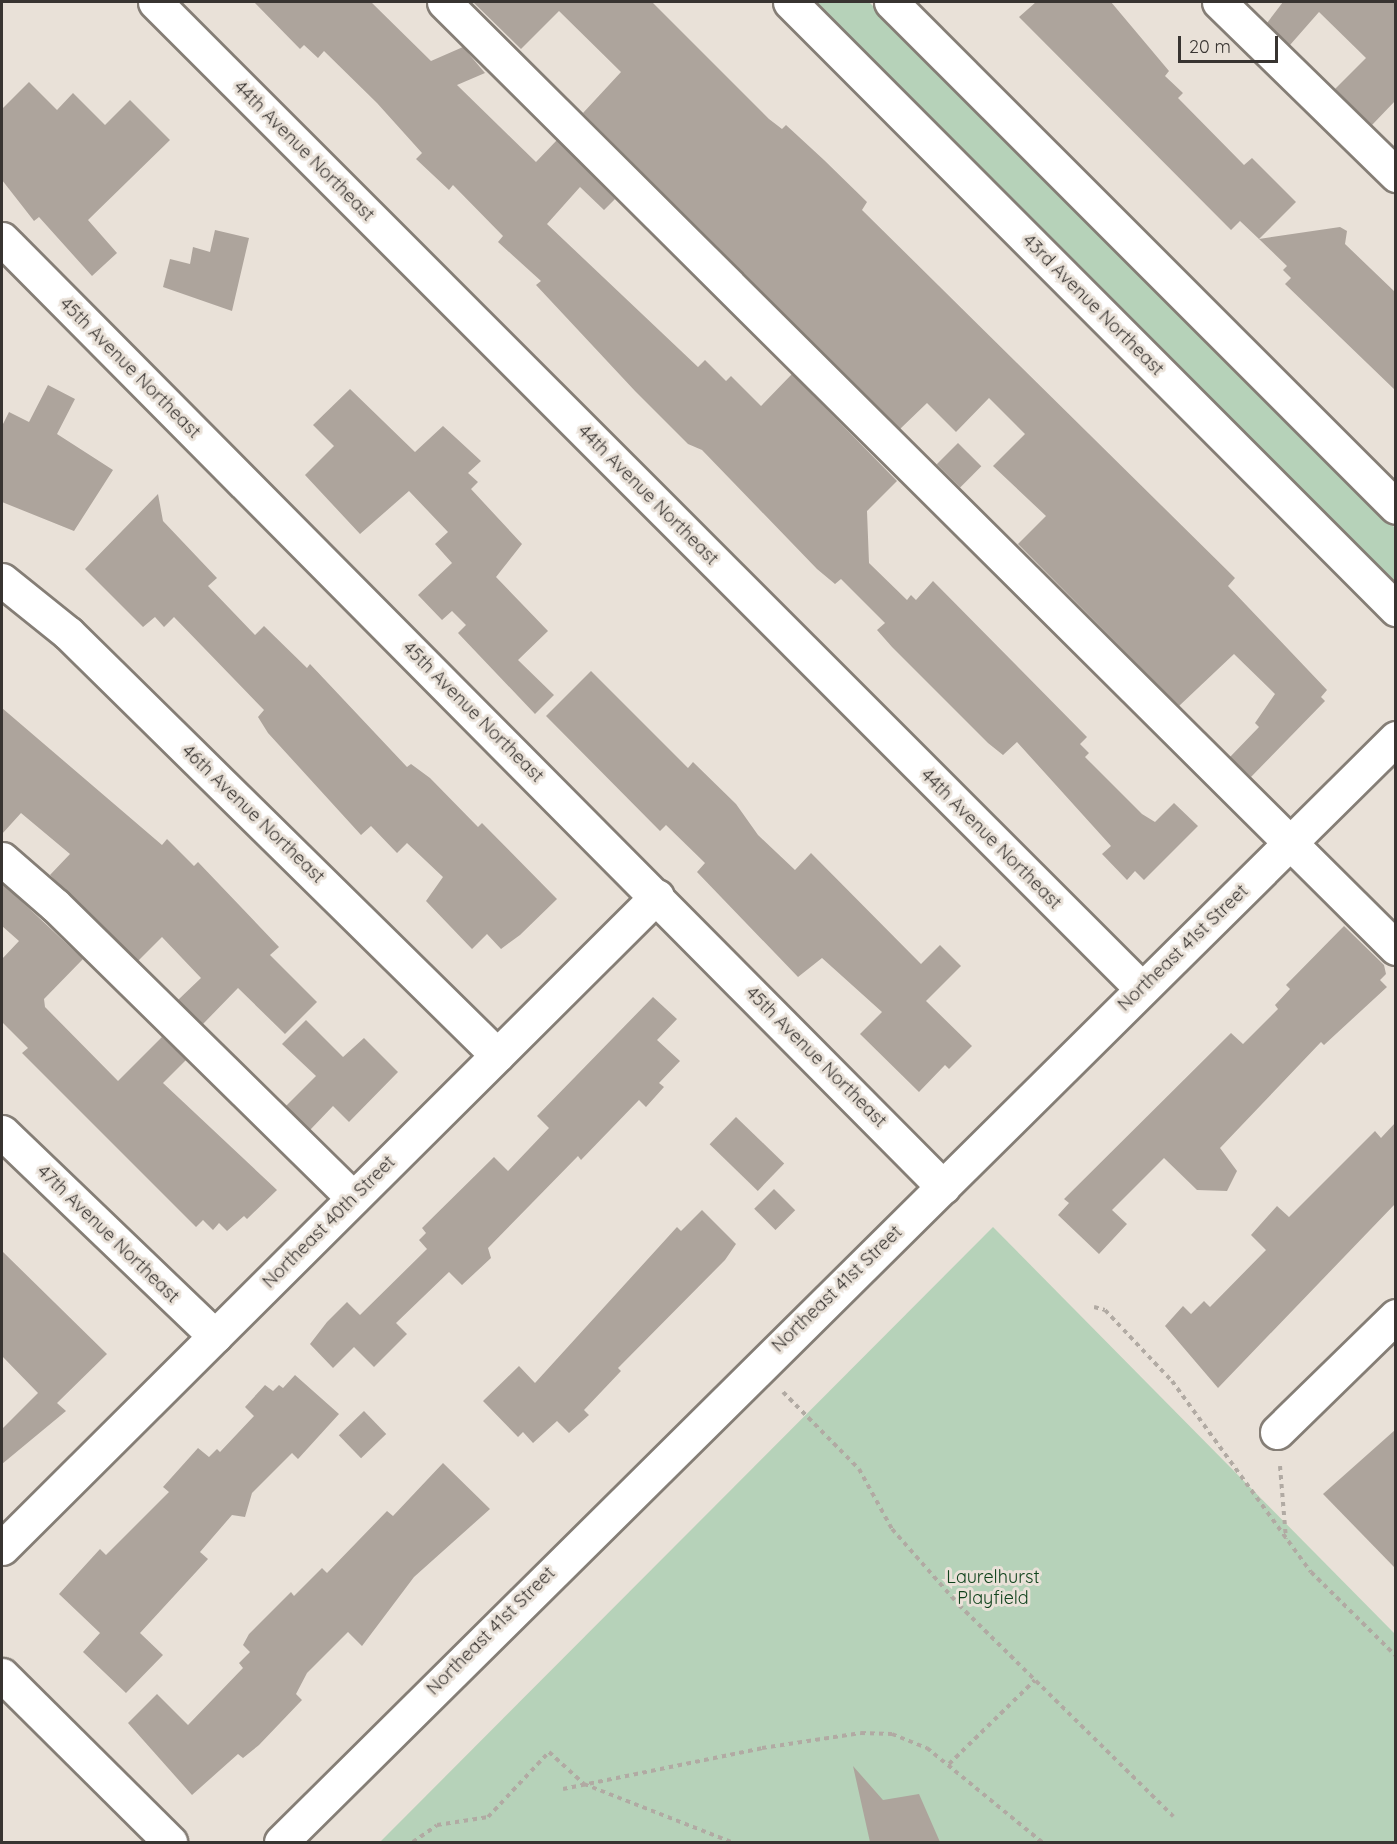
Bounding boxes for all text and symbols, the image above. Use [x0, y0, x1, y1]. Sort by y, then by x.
scale bar [1181, 24, 1282, 62]
text: 20 m [1189, 35, 1231, 58]
street label: 44th Avenue Northeast [229, 76, 379, 226]
street label: 43rd Avenue Northeast [1018, 230, 1168, 380]
street label: 45th Avenue Northeast [55, 293, 205, 443]
street label: 44th Avenue Northeast [573, 420, 723, 570]
street label: 45th Avenue Northeast [398, 637, 548, 787]
street label: 46th Avenue Northeast [177, 740, 329, 888]
street label: 44th Avenue Northeast [916, 764, 1066, 914]
street label: Northeast 41st Street [1113, 880, 1253, 1016]
street label: 45th Avenue Northeast [741, 982, 891, 1132]
street label: Northeast 40th Street [258, 1151, 400, 1293]
street label: 47th Avenue Northeast [33, 1161, 183, 1307]
street label: Northeast 41st Street [767, 1221, 907, 1357]
street label: Northeast 41st Street [422, 1562, 560, 1700]
park label: Laurelhurst Playfield [946, 1567, 1040, 1610]

